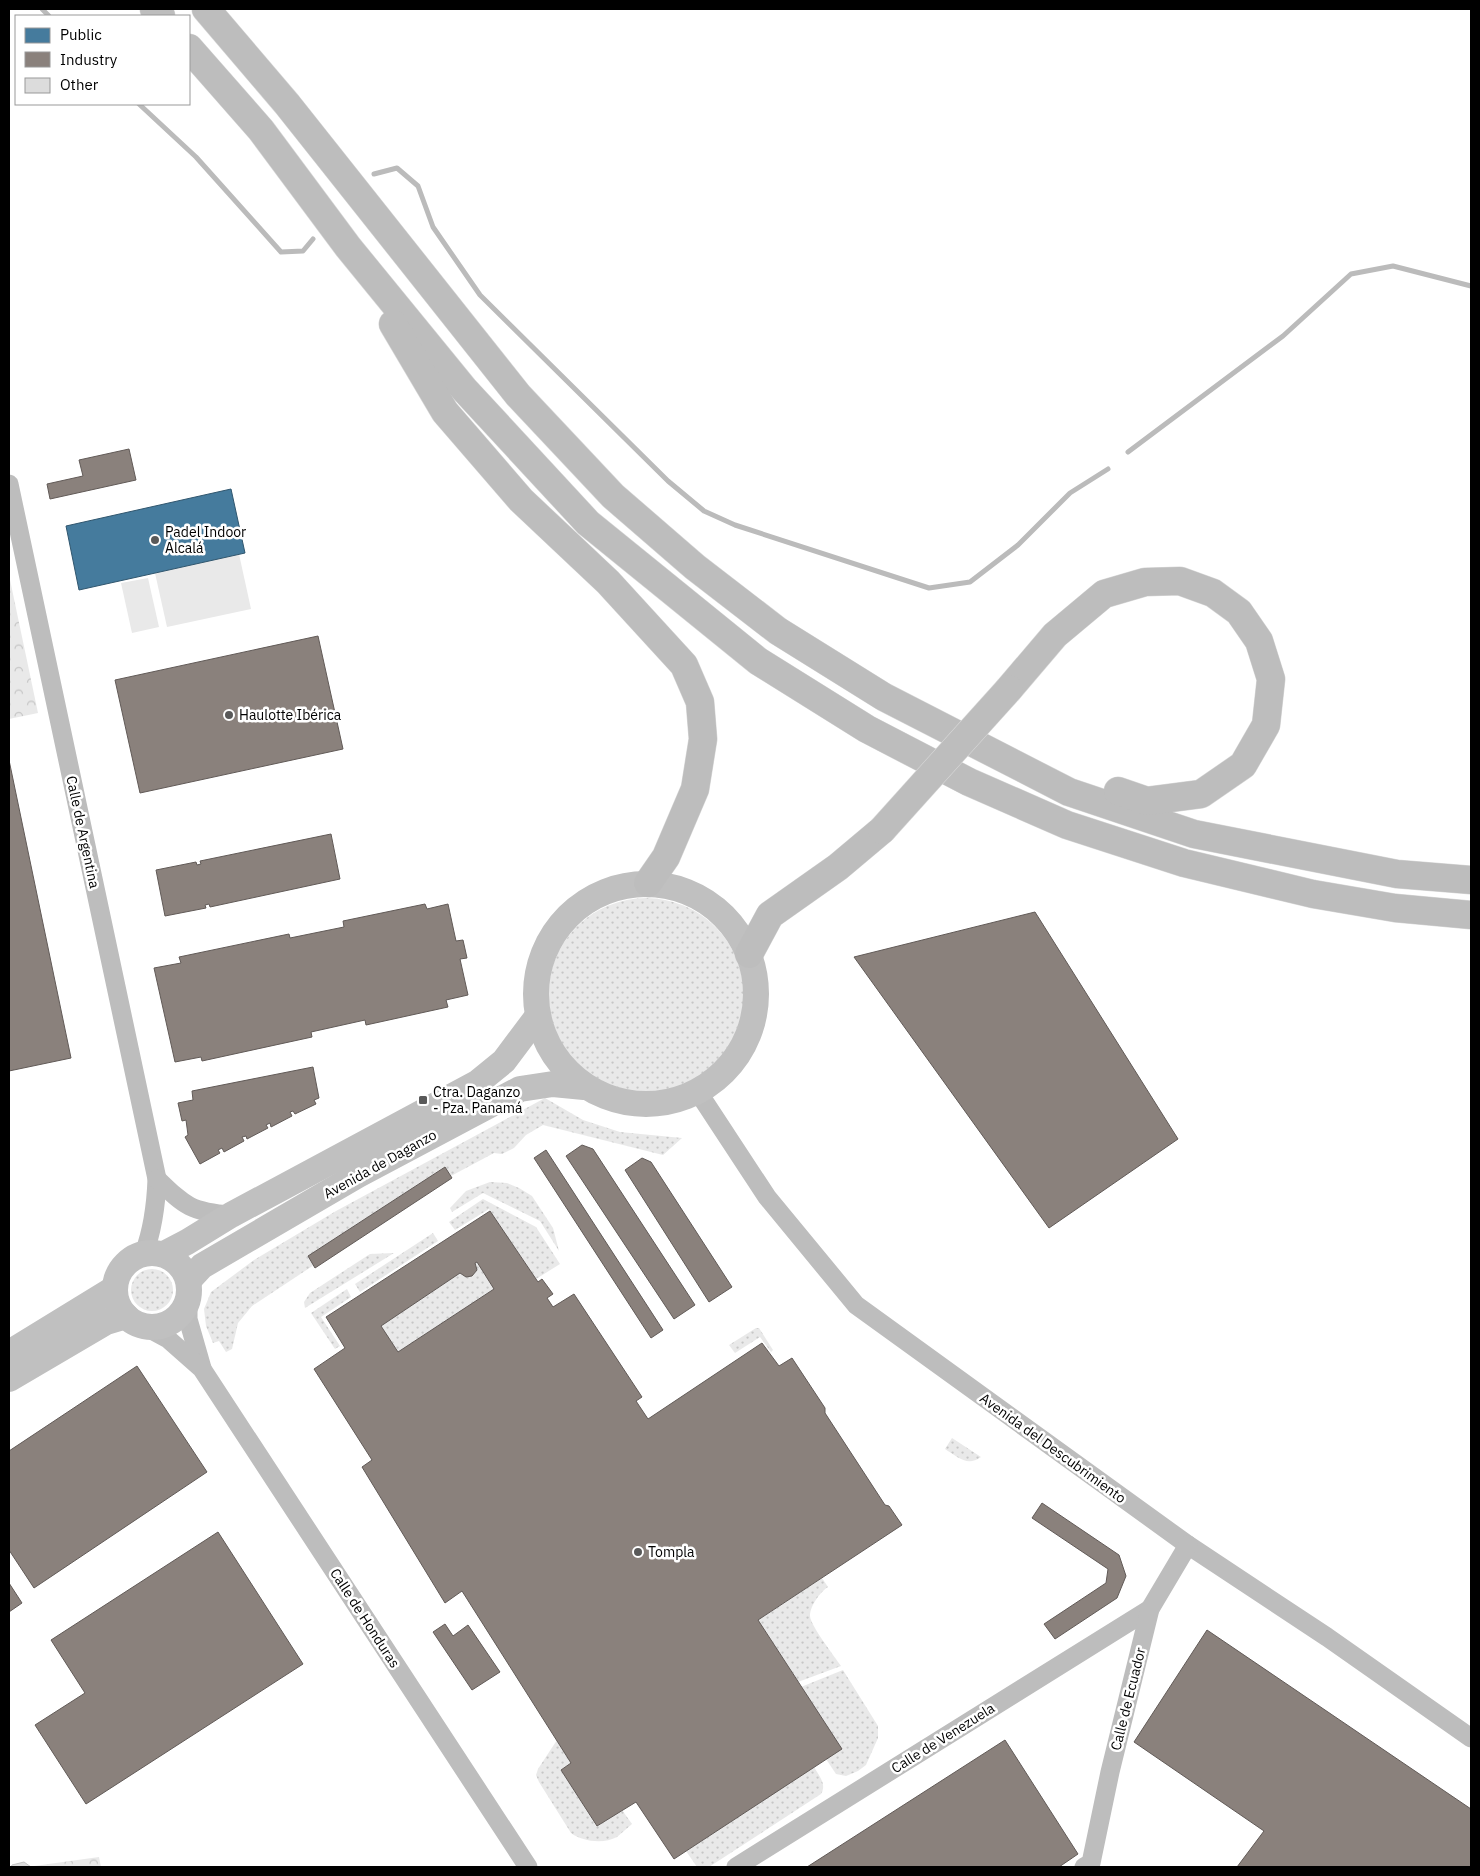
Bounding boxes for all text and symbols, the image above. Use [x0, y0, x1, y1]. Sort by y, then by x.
legend [15, 15, 190, 105]
text: Public [60, 25, 102, 44]
text: Industry [60, 50, 118, 69]
text: Other [60, 75, 99, 94]
place label: Padel Indoor Alcalá [165, 523, 246, 557]
marker: Padel Indoor Alcalá [149, 534, 161, 546]
place label: Haulotte Ibérica [239, 706, 342, 724]
marker: Haulotte Ibérica [223, 709, 235, 721]
street label: Calle de Argentina [62, 774, 104, 890]
place label: Ctra. Daganzo - Pza. Panamá [433, 1083, 523, 1117]
marker: Ctra. Daganzo - Pza. Panamá [417, 1094, 429, 1106]
street label: Avenida de Daganzo [320, 1125, 440, 1203]
street label: Avenida del Descubrimiento [976, 1389, 1130, 1507]
place label: Tompla [648, 1543, 695, 1561]
marker: Tompla [632, 1546, 644, 1558]
street label: Calle de Honduras [326, 1565, 404, 1671]
street label: Calle de Ecuador [1107, 1646, 1149, 1752]
street label: Calle de Venezuela [888, 1699, 999, 1777]

